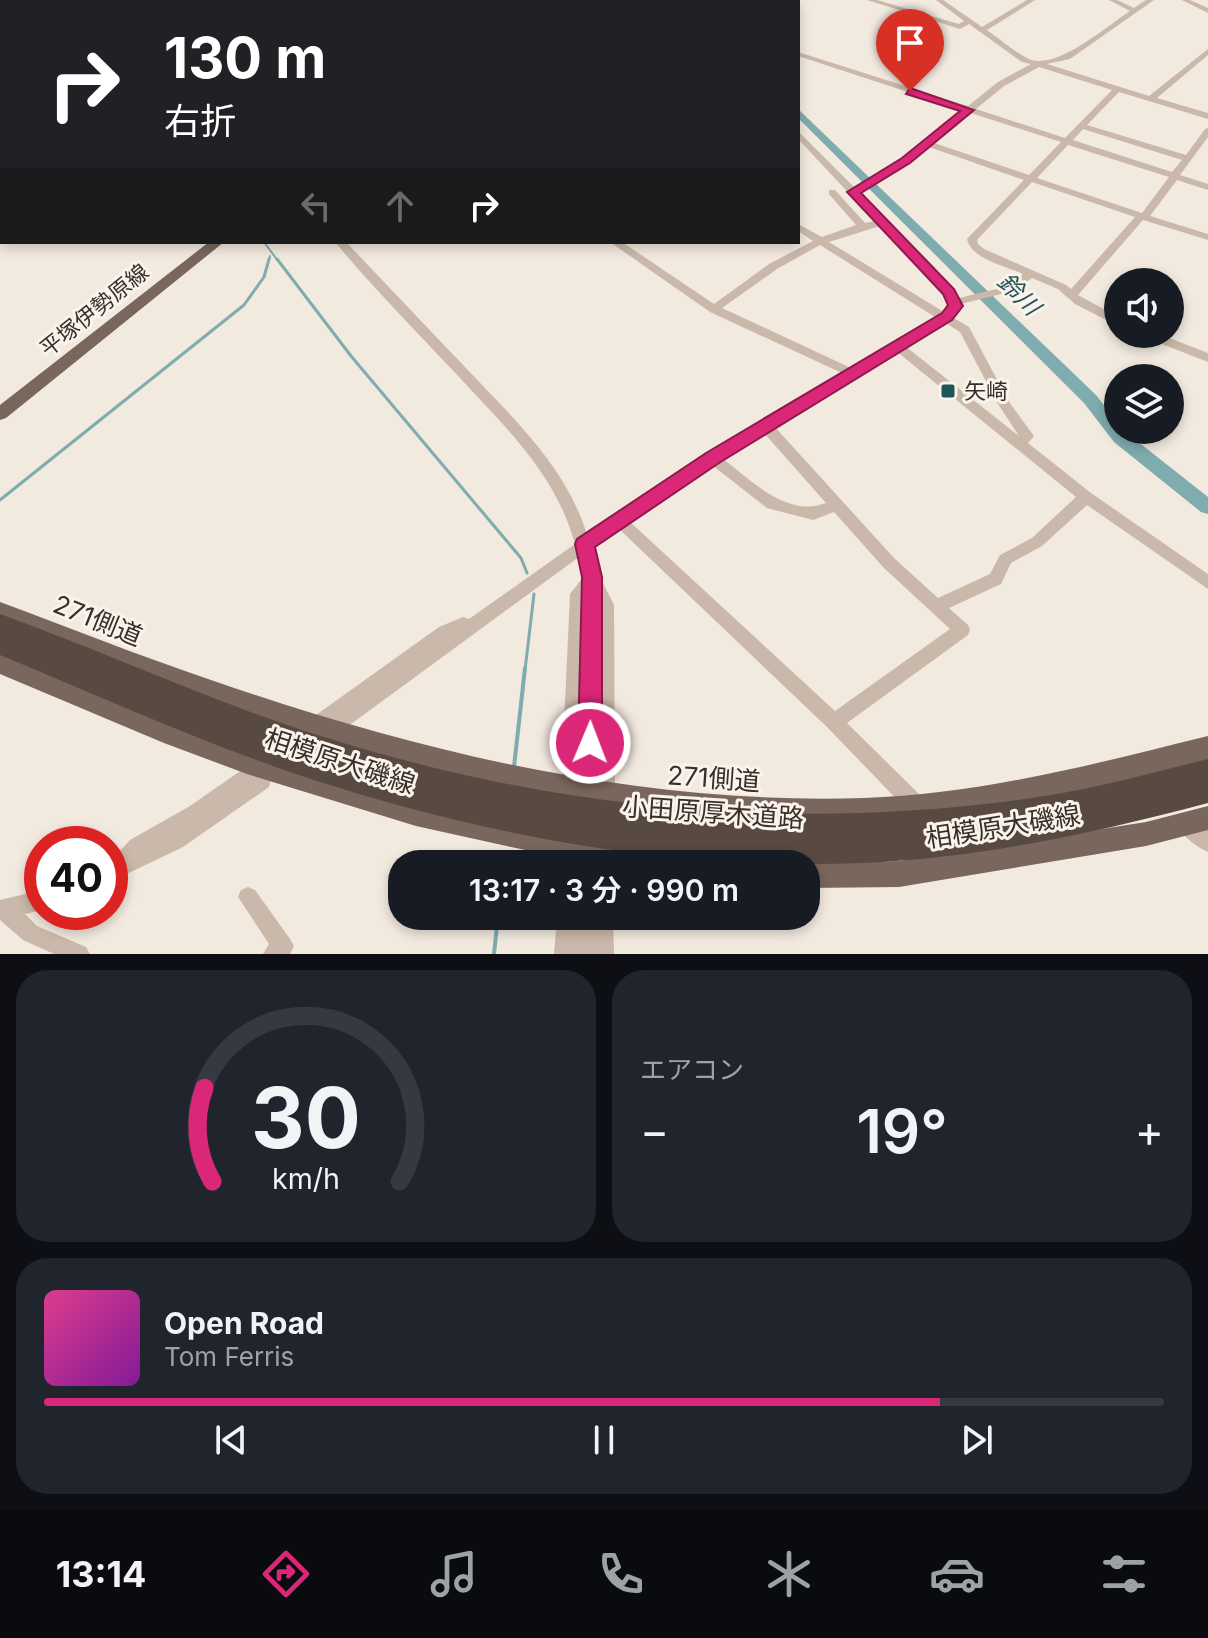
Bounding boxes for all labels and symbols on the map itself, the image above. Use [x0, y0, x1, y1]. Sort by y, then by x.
pin [876, 9, 944, 91]
street label: 平塚伊勢原線 [35, 258, 153, 362]
water label: 鈴川 [992, 267, 1048, 323]
place label: 矢崎 [964, 378, 1008, 404]
marker: 矢崎 [939, 382, 957, 400]
street label: 271側道 [49, 588, 147, 652]
position arrow [548, 701, 632, 785]
street label: 相模原大磯線 [261, 722, 419, 800]
street label: 271側道 [666, 759, 762, 797]
street label: 小田原厚木道路 [621, 790, 805, 834]
street label: 相模原大磯線 [924, 798, 1082, 854]
speed limit sign: 40 [24, 826, 128, 930]

